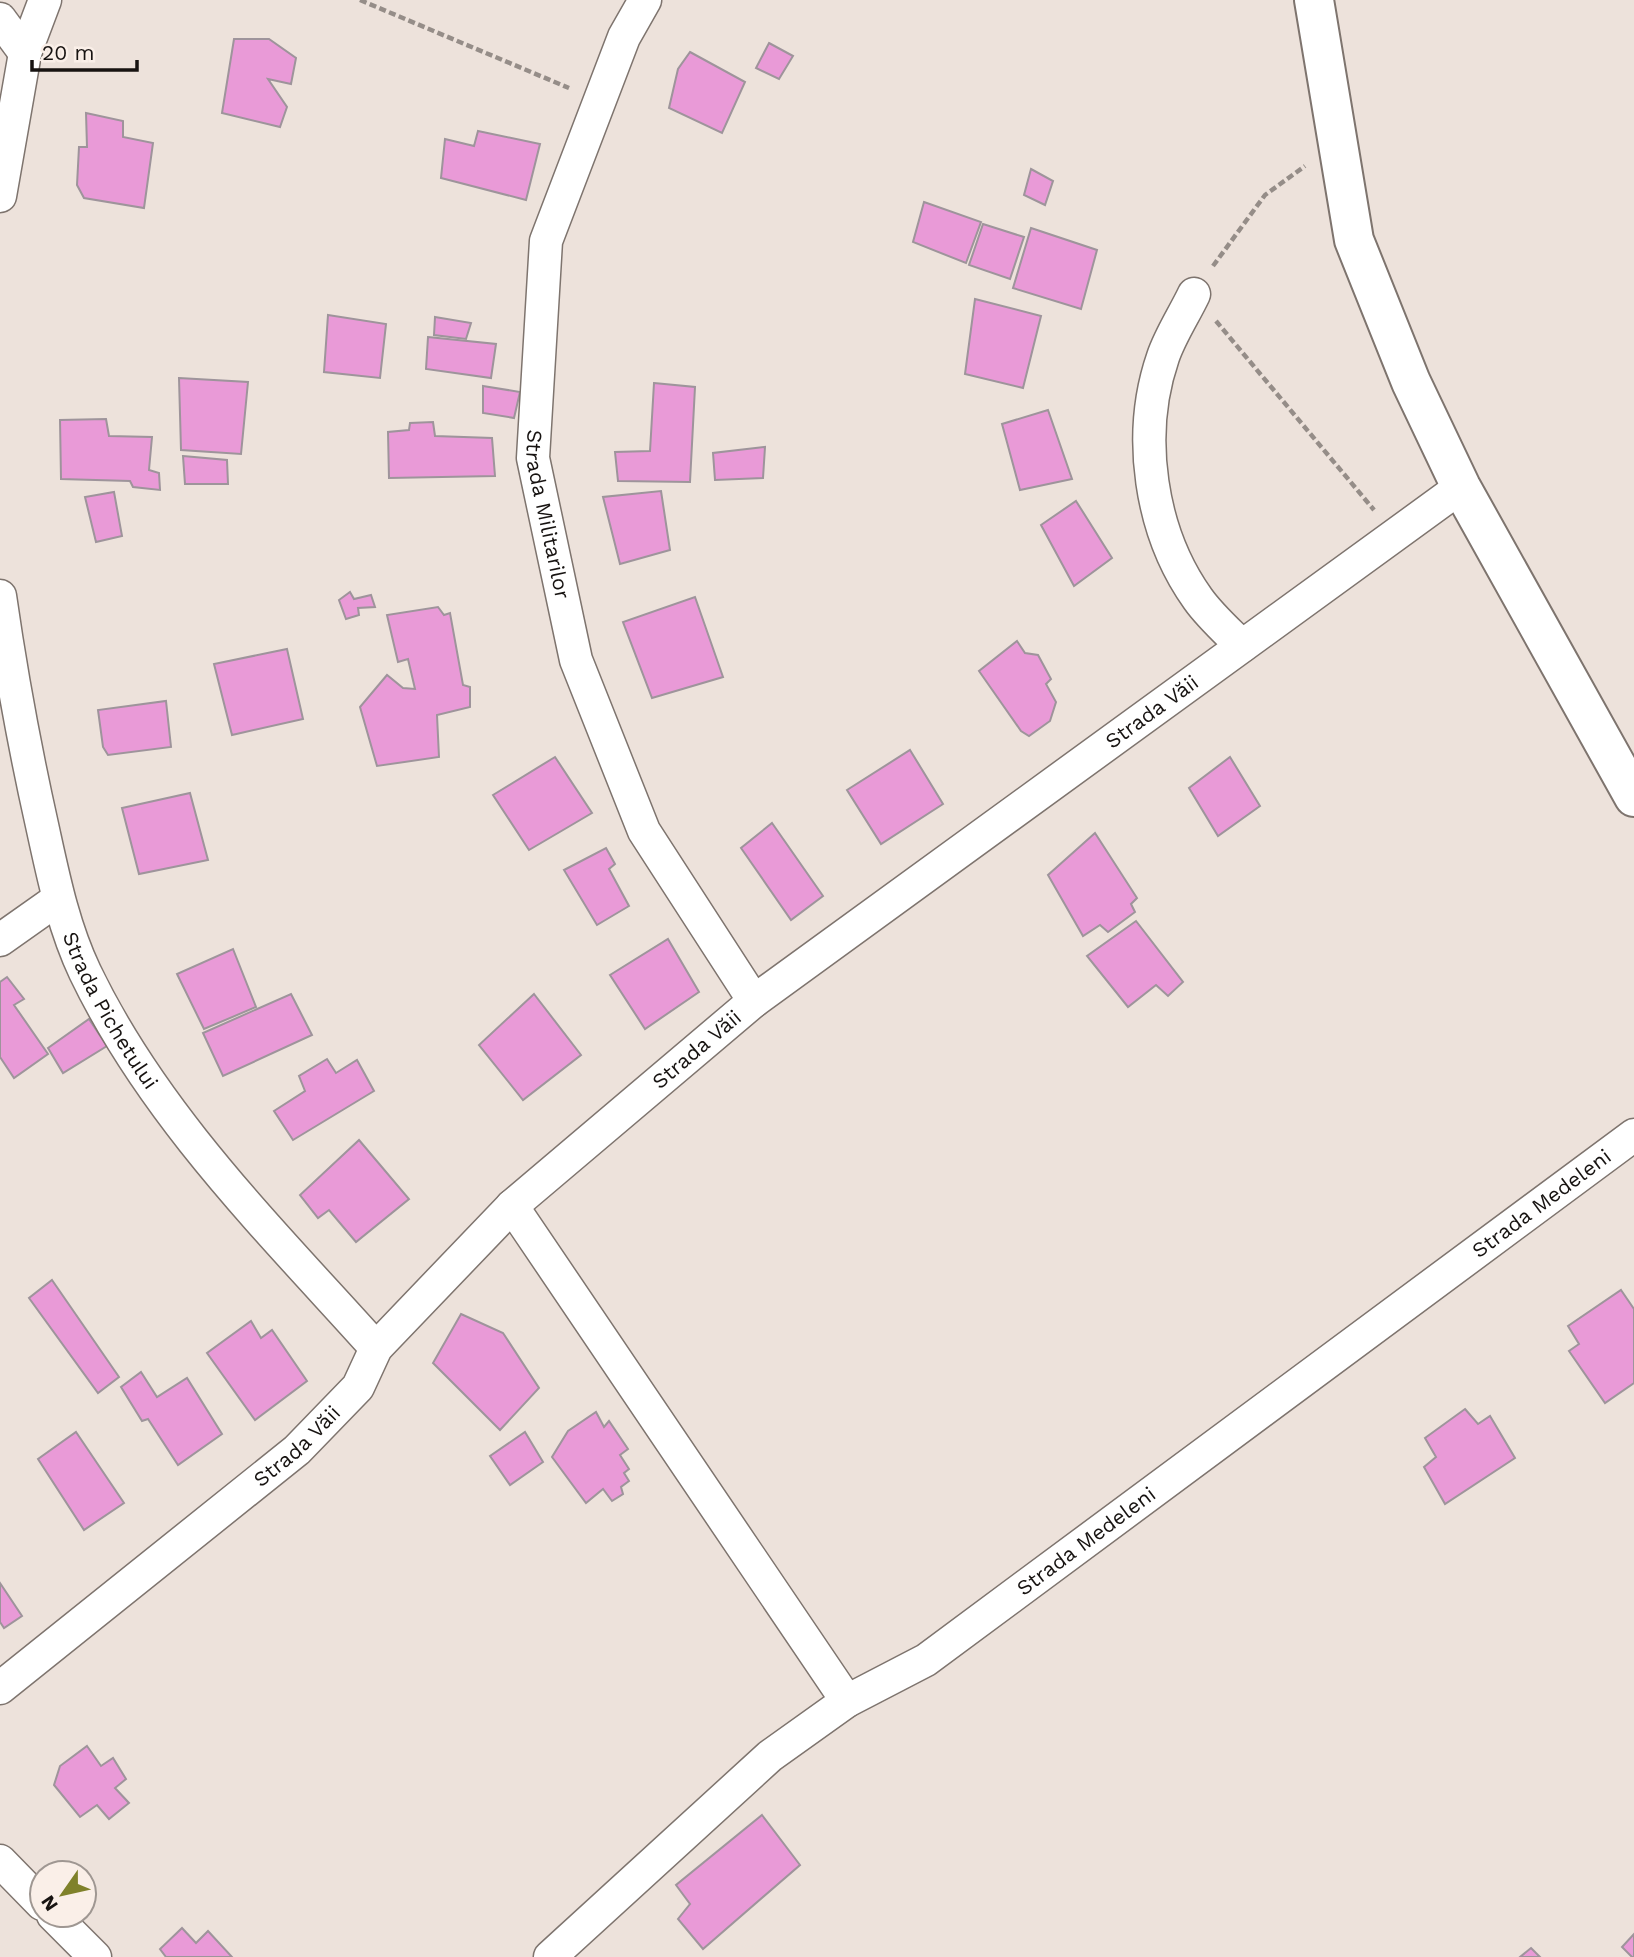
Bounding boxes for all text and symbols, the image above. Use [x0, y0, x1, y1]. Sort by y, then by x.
scale bar [32, 28, 136, 72]
text: 20 m [42, 40, 94, 65]
street label: Strada Militarilor [521, 429, 576, 602]
street label: Strada Văii [1100, 669, 1203, 753]
street label: Strada Pichetului [58, 928, 164, 1094]
street label: Strada Văii [647, 1004, 746, 1094]
street label: Strada Medeleni [1467, 1143, 1616, 1263]
street label: Strada Văii [248, 1400, 345, 1492]
street label: Strada Medeleni [1012, 1481, 1160, 1600]
north arrow [28, 1859, 98, 1929]
text: N [36, 1891, 63, 1915]

